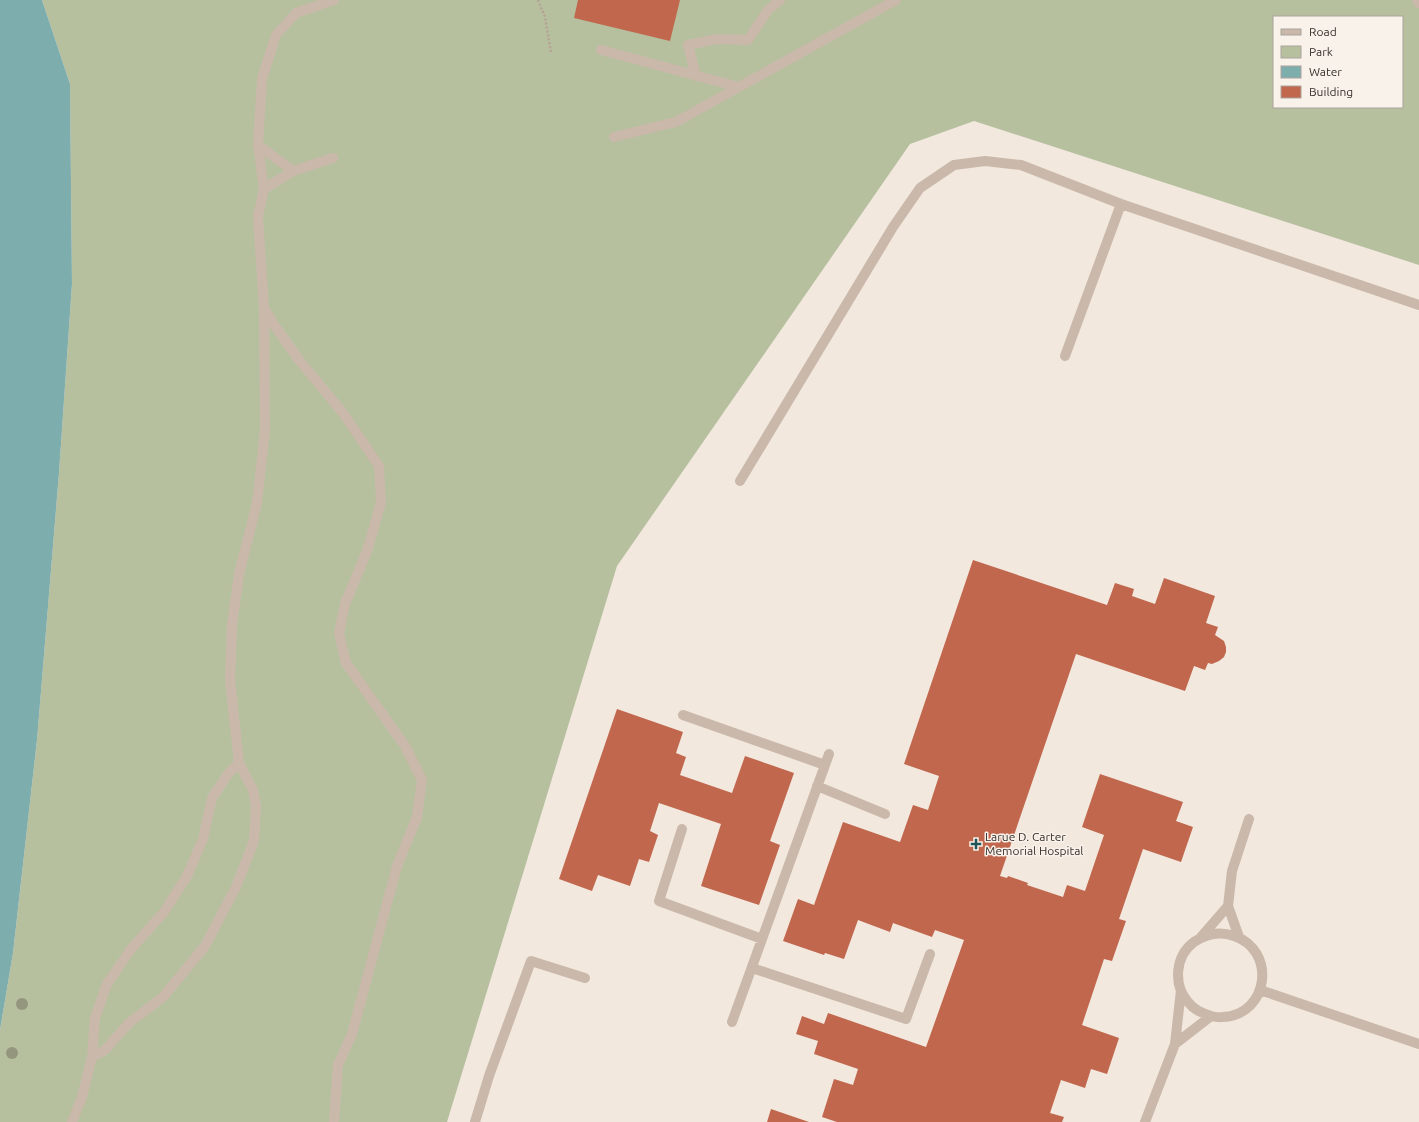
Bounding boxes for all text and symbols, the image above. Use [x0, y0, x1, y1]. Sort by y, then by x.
legend [1273, 16, 1403, 108]
text: Road [1309, 25, 1337, 38]
text: Park [1309, 45, 1333, 58]
text: Water [1309, 65, 1342, 78]
text: Building [1309, 85, 1353, 98]
place label: Larue D. Carter Memorial Hospital [985, 830, 1084, 857]
marker: Larue D. Carter Memorial Hospital [970, 838, 982, 850]

